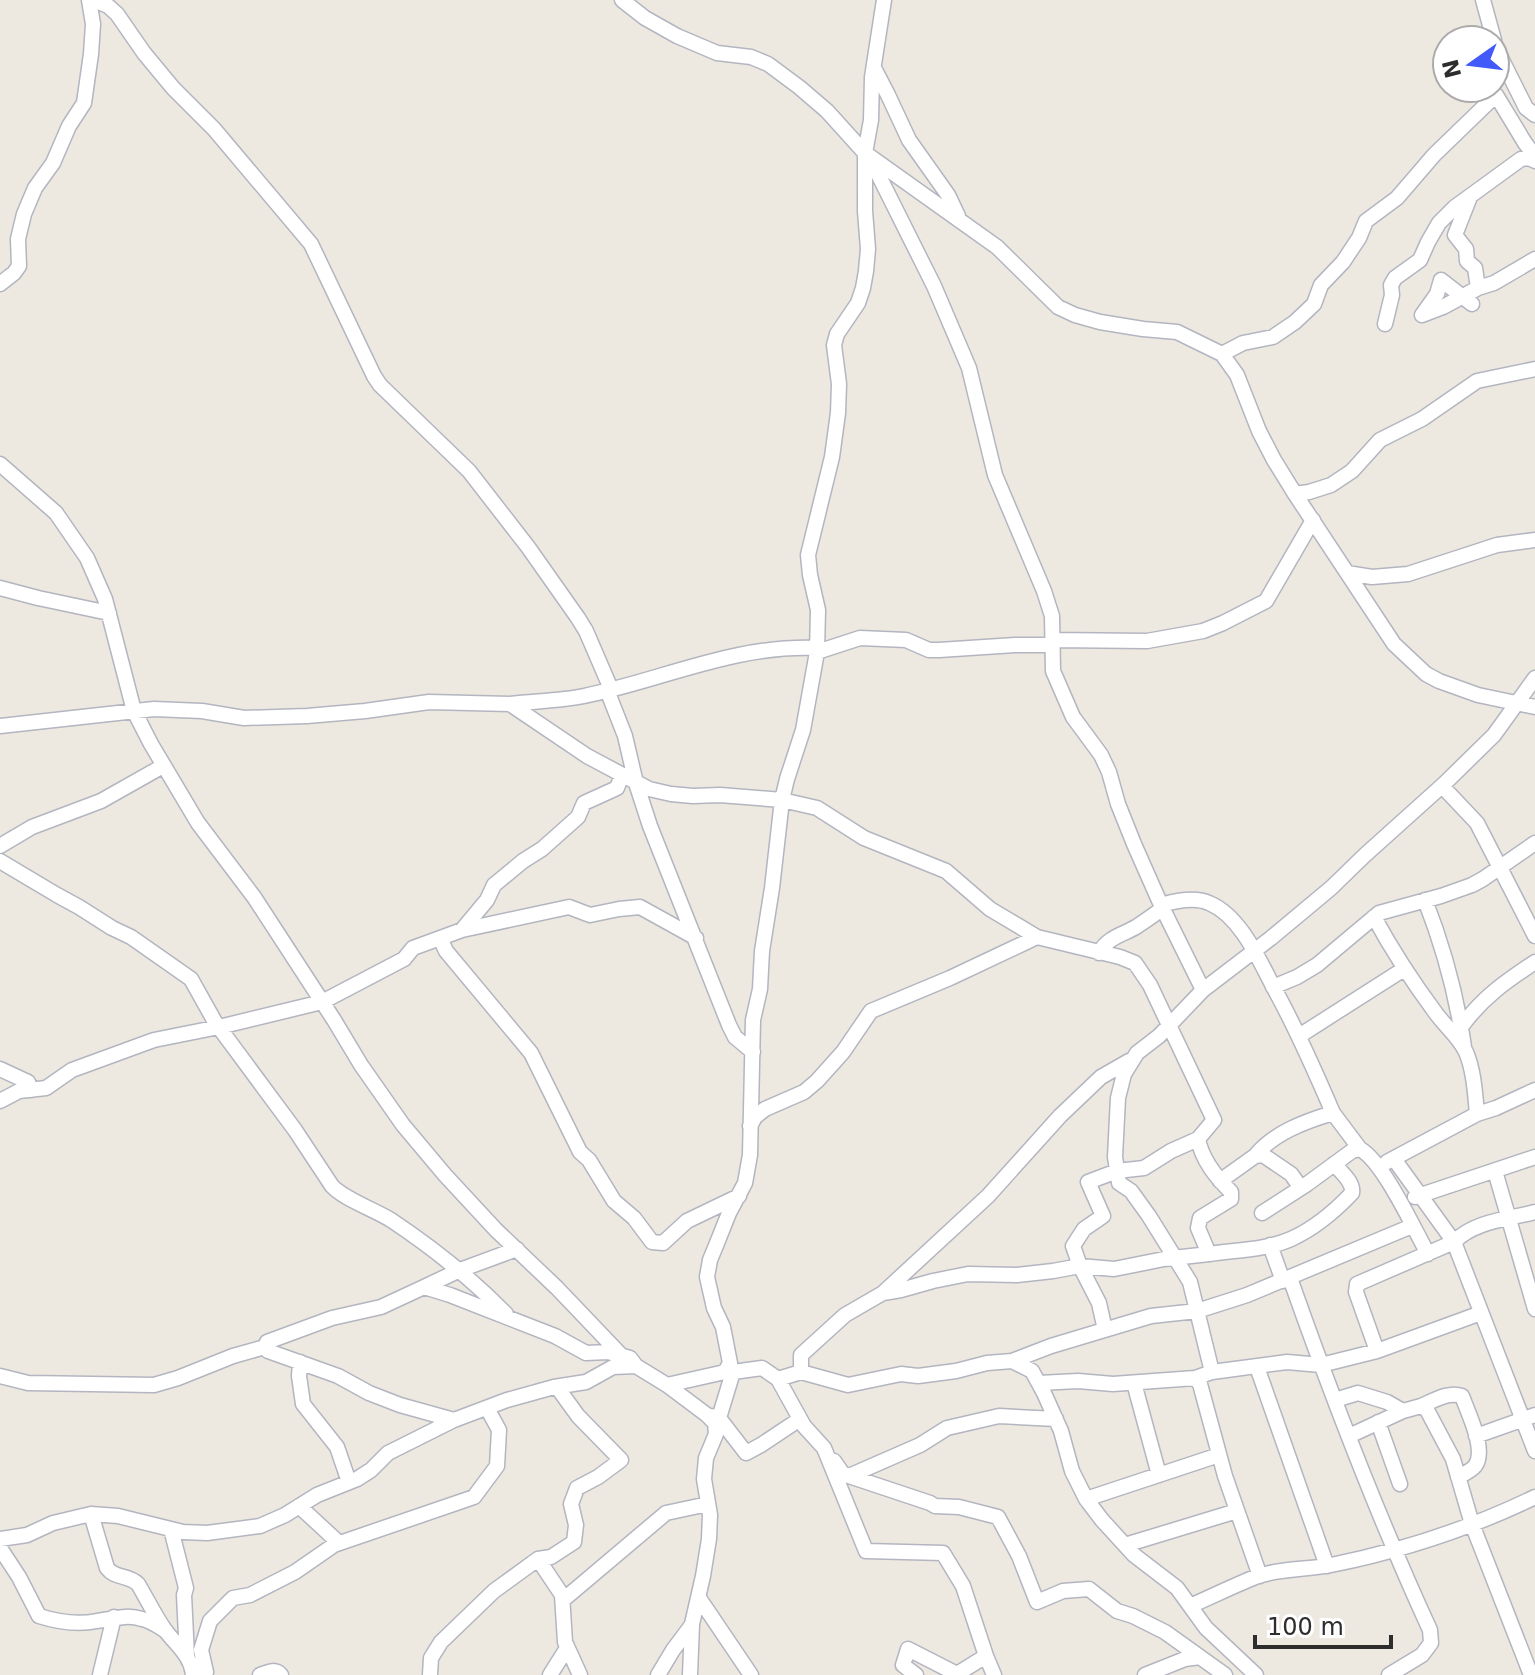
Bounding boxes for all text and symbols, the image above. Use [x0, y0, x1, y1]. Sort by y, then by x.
north arrow [1431, 24, 1511, 104]
text: N [1438, 57, 1466, 81]
scale bar [1255, 1599, 1391, 1649]
text: 100 m [1267, 1613, 1344, 1641]

